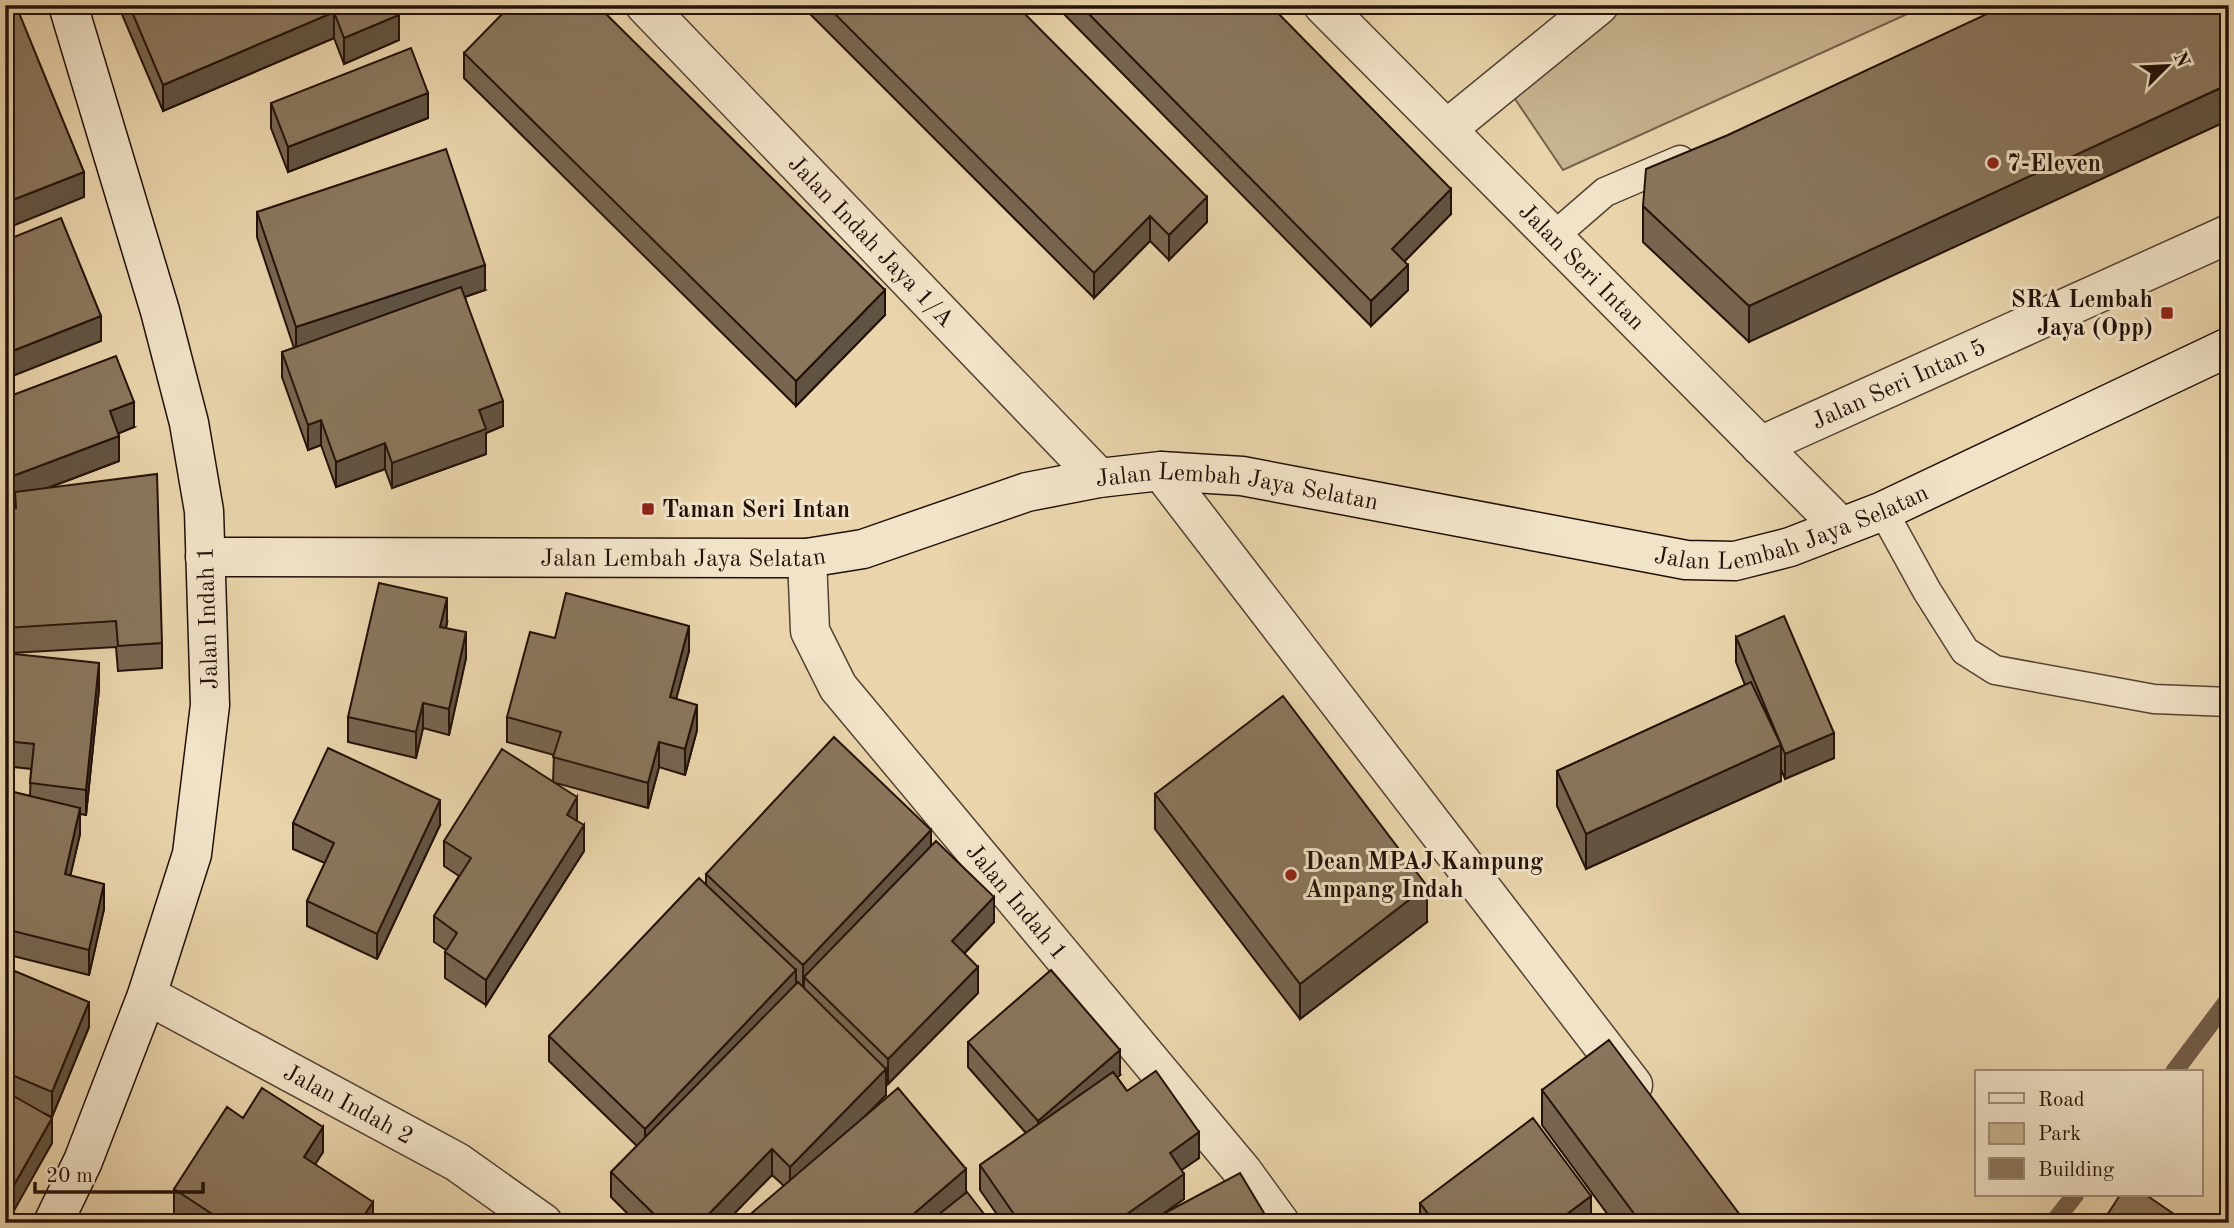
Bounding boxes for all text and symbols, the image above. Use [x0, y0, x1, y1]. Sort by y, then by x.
north arrow [2132, 32, 2202, 102]
text: N [2169, 50, 2192, 71]
street label: Jalan Indah Jaya 1/A [783, 152, 957, 333]
place label: 7-Eleven [2007, 153, 2101, 177]
marker: 7-Eleven [1985, 155, 2001, 171]
street label: Jalan Seri Intan [1513, 200, 1648, 336]
place label: SRA Lembah Jaya (Opp) [2011, 289, 2153, 341]
marker: SRA Lembah Jaya (Opp) [2159, 305, 2175, 321]
street label: Jalan Seri Intan 5 [1809, 336, 1990, 435]
street label: Jalan Lembah Jaya Selatan [1094, 461, 1380, 516]
street label: Jalan Lembah Jaya Selatan [1652, 481, 1933, 575]
place label: Taman Seri Intan [662, 499, 850, 523]
marker: Taman Seri Intan [640, 501, 656, 517]
street label: Jalan Lembah Jaya Selatan [540, 545, 828, 572]
street label: Jalan Indah 1 [195, 546, 223, 690]
street label: Jalan Indah 1 [960, 840, 1071, 965]
place label: Dean MPAJ Kampung Ampang Indah [1305, 851, 1544, 903]
marker: Dean MPAJ Kampung Ampang Indah [1283, 867, 1299, 883]
street label: Jalan Indah 2 [279, 1061, 416, 1150]
legend [1975, 1070, 2202, 1196]
text: Road [2038, 1090, 2085, 1111]
text: Park [2038, 1124, 2081, 1145]
scale bar [35, 1151, 203, 1195]
text: Building [2038, 1160, 2115, 1181]
text: 20 m [46, 1166, 93, 1187]

